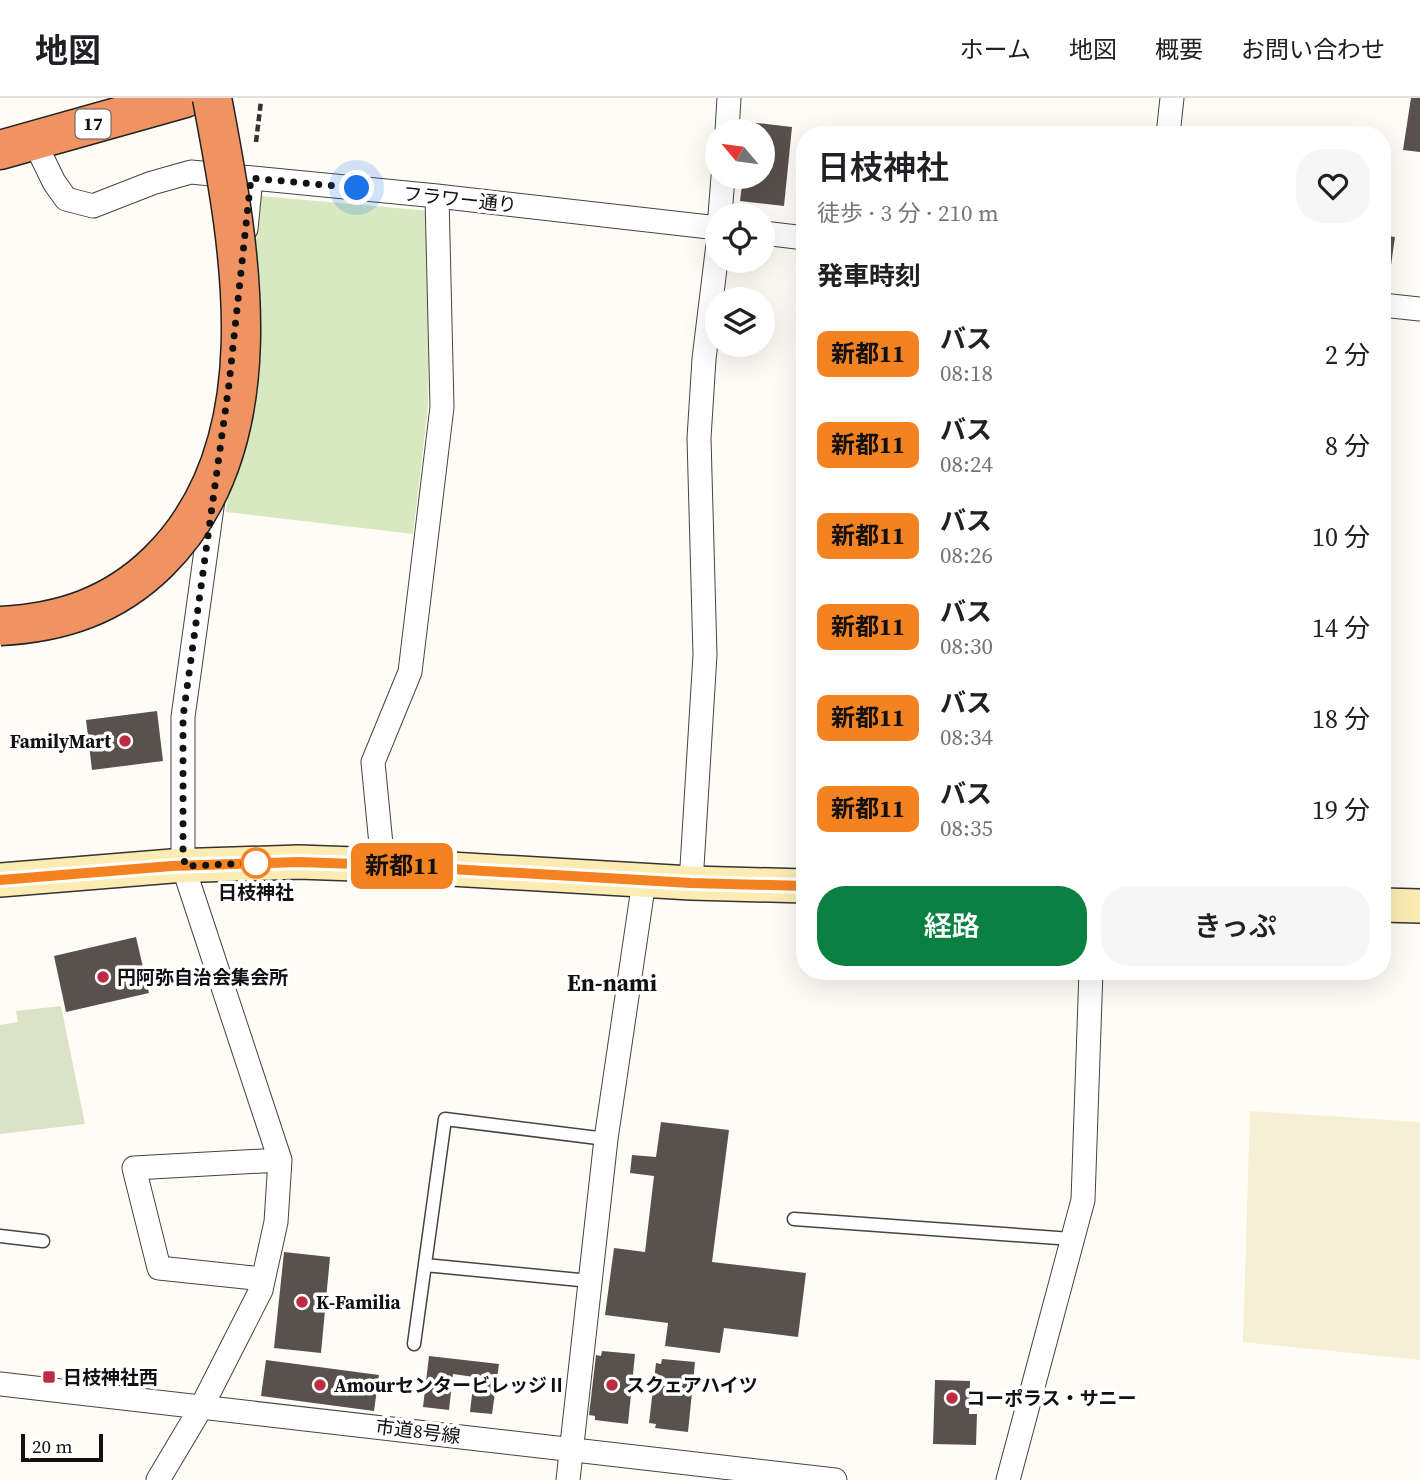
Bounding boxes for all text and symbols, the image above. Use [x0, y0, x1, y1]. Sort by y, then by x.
text: 地図 [35, 28, 101, 73]
text: ホーム [960, 33, 1031, 66]
text: 地図 [1069, 33, 1117, 66]
text: 概要 [1155, 33, 1203, 66]
text: お問い合わせ [1241, 33, 1385, 66]
road number: 17 [76, 110, 110, 139]
north arrow [705, 119, 775, 189]
map controls [705, 119, 775, 357]
text: 日枝神社 [817, 145, 949, 190]
button: heart [1296, 149, 1370, 223]
your location [339, 170, 374, 205]
street label: フラワー通り [402, 180, 518, 218]
text: 徒歩 · 3 分 · 210 m [817, 197, 999, 229]
button: locate [705, 203, 775, 273]
text: 発車時刻 [817, 258, 921, 294]
button: layers [705, 287, 775, 357]
text: バス [940, 321, 992, 357]
text: 新都11 [831, 337, 905, 370]
text: 2 分 [1325, 337, 1370, 373]
text: 08:18 [940, 357, 993, 389]
text: バス [940, 412, 992, 448]
text: 新都11 [831, 428, 905, 461]
text: 8 分 [1325, 428, 1370, 464]
text: 08:24 [940, 448, 993, 480]
text: バス [940, 503, 992, 539]
text: 新都11 [831, 519, 905, 552]
text: 10 分 [1312, 519, 1370, 555]
text: 08:26 [940, 539, 993, 571]
text: バス [940, 594, 992, 630]
text: 新都11 [831, 610, 905, 643]
text: 14 分 [1312, 610, 1370, 646]
text: 08:30 [940, 630, 993, 662]
text: バス [940, 685, 992, 721]
text: 新都11 [831, 701, 905, 734]
text: 18 分 [1312, 701, 1370, 737]
text: 08:34 [940, 721, 993, 753]
place label: FamilyMart [10, 728, 111, 754]
marker: FamilyMart [117, 733, 133, 749]
text: バス [940, 776, 992, 812]
text: 新都11 [831, 792, 905, 825]
text: 19 分 [1312, 792, 1370, 828]
text: 08:35 [940, 812, 993, 844]
line badge: 新都11 [353, 843, 451, 889]
marker: 日枝神社 [241, 848, 271, 878]
text: 新都11 [365, 849, 439, 882]
place label: 日枝神社 [218, 879, 294, 905]
button: 経路 [817, 886, 1087, 966]
button: きっぷ [1101, 886, 1370, 966]
place label: 円阿弥自治会集会所 [117, 964, 288, 990]
district label: En-nami [567, 967, 657, 999]
marker: 円阿弥自治会集会所 [95, 969, 111, 985]
place label: K-Familia [316, 1289, 402, 1315]
marker: K-Familia [294, 1294, 310, 1310]
place label: 日枝神社西 [63, 1364, 158, 1390]
marker: 日枝神社西 [41, 1369, 57, 1385]
place label: AmourセンタービレッジⅡ [334, 1372, 566, 1398]
place label: スクェアハイツ [626, 1372, 758, 1398]
marker: AmourセンタービレッジⅡ [312, 1377, 328, 1393]
marker: スクェアハイツ [604, 1377, 620, 1393]
place label: コーポラス・サニー [966, 1385, 1137, 1411]
marker: コーポラス・サニー [944, 1390, 960, 1406]
street label: 市道8号線 [374, 1413, 462, 1449]
scale bar [21, 1431, 103, 1463]
text: 20 m [32, 1433, 73, 1459]

